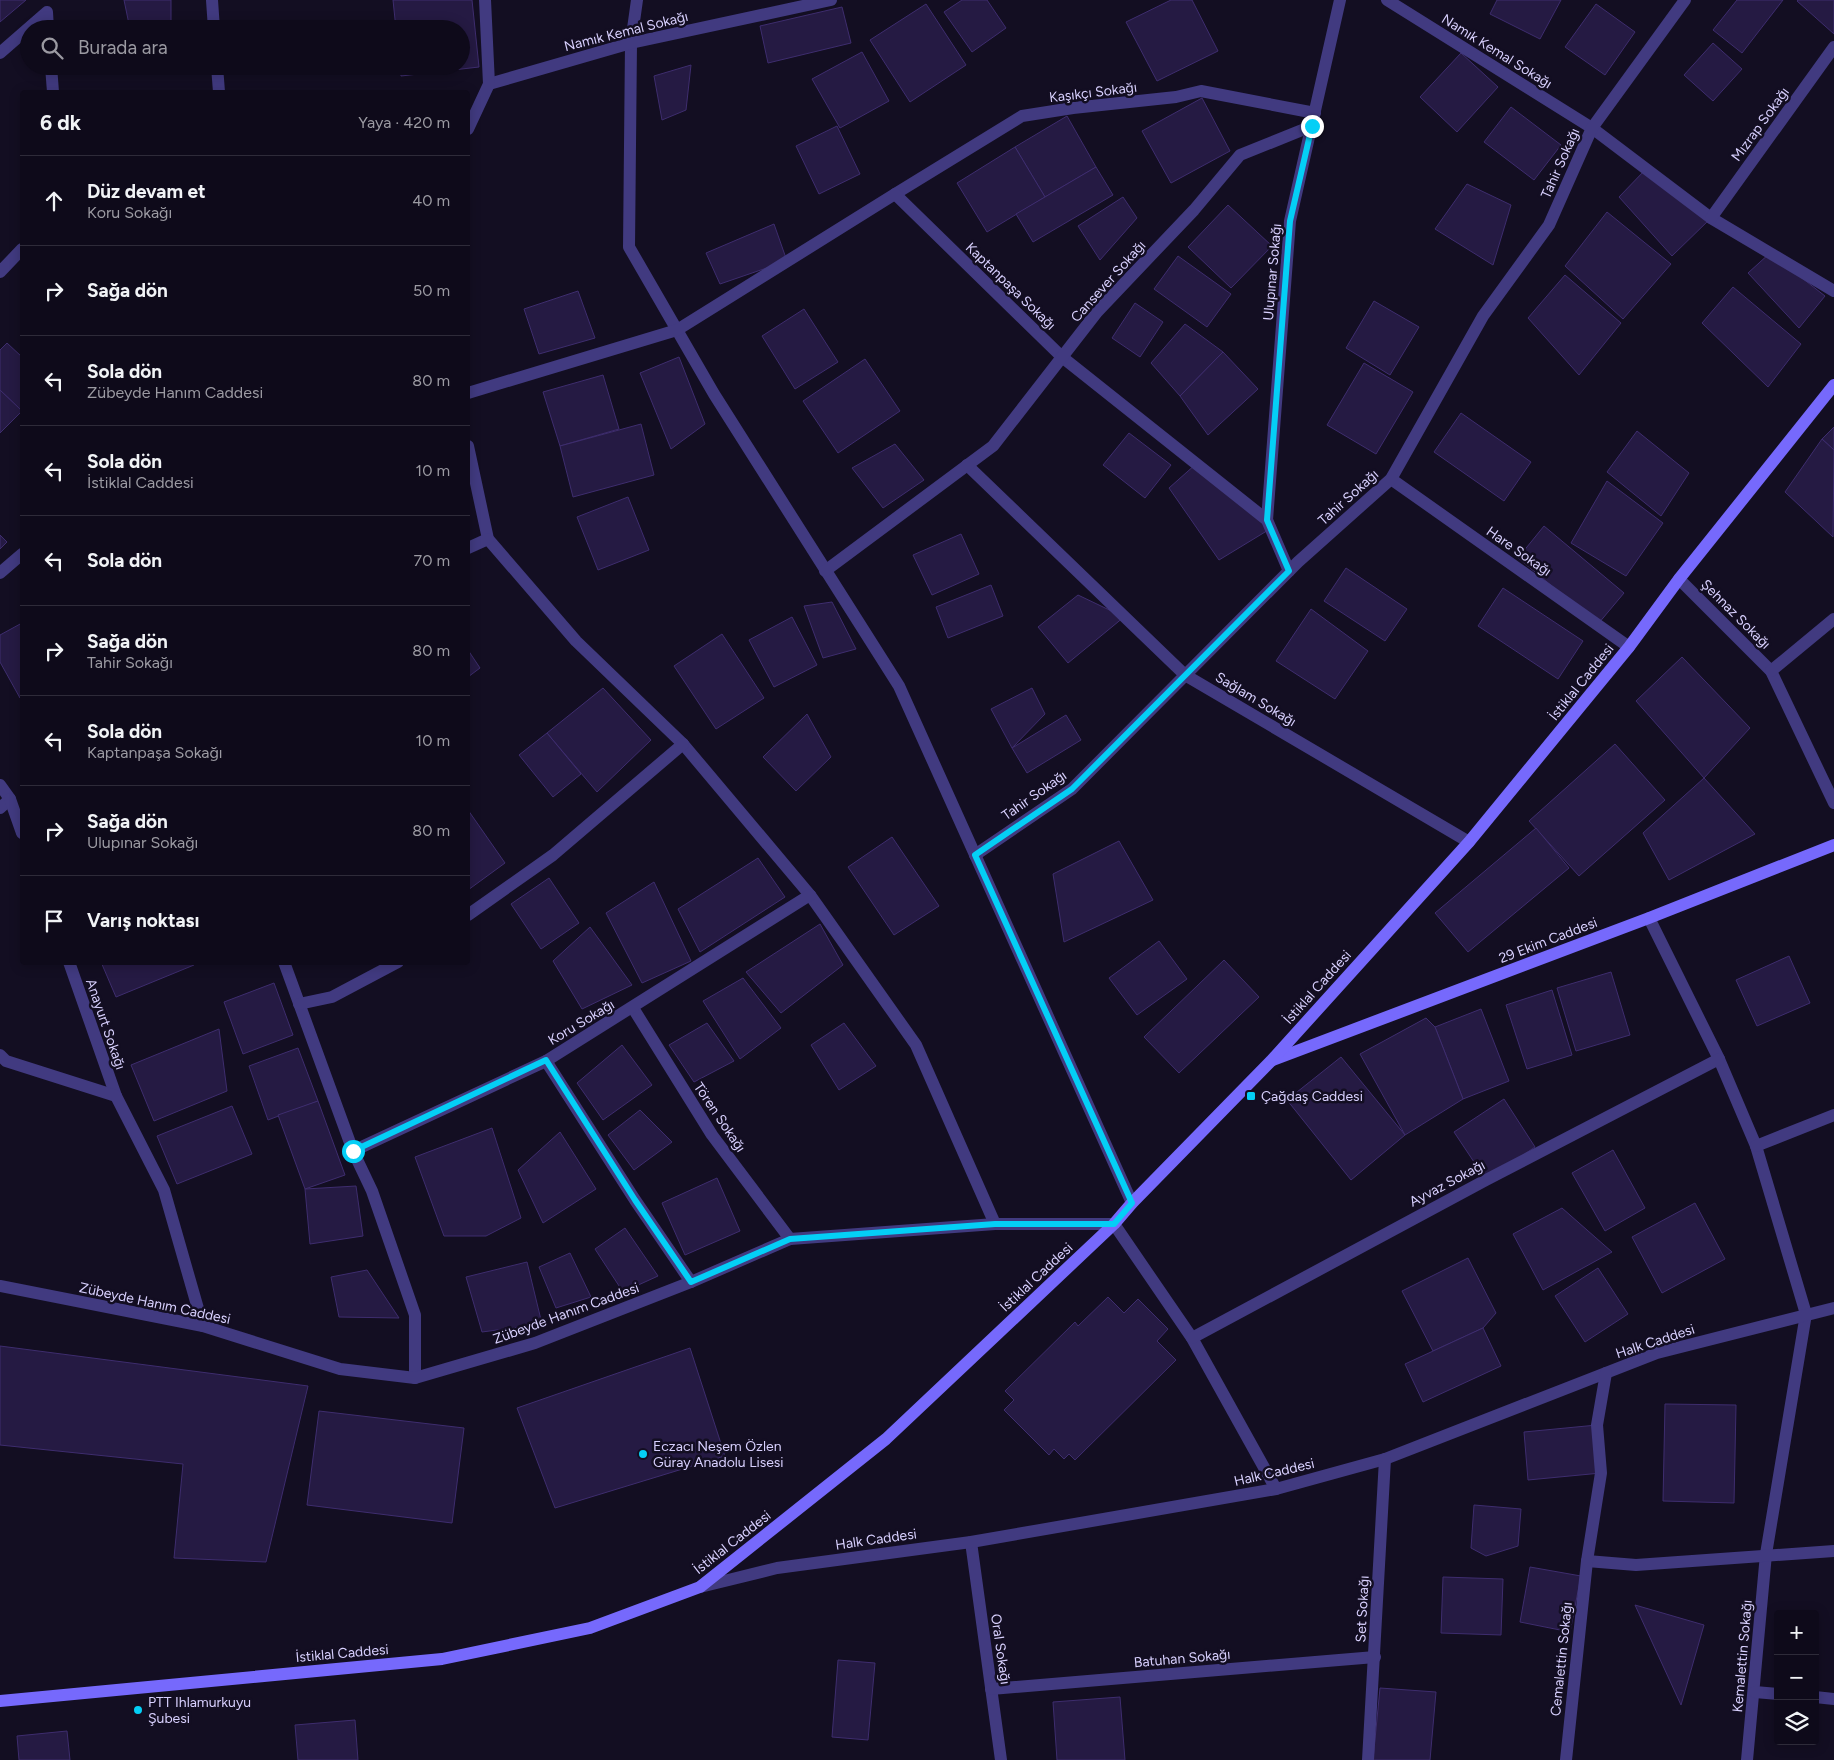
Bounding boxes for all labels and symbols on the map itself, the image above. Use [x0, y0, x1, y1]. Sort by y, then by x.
street label: Namık Kemal Sokağı [562, 8, 690, 55]
street label: Namık Kemal Sokağı [1438, 11, 1555, 92]
street label: Kaşıkçı Sokağı [1048, 79, 1138, 106]
street label: Mızrap Sokağı [1728, 84, 1793, 165]
route end [1301, 115, 1324, 138]
street label: Tahir Sokağı [1537, 125, 1584, 201]
street label: Ulupınar Sokağı [1260, 223, 1285, 321]
street label: Cansever Sokağı [1067, 237, 1149, 326]
street label: Kaptanpaşa Sokağı [962, 239, 1059, 334]
street label: Tahir Sokağı [1315, 466, 1382, 529]
street label: Hare Sokağı [1483, 523, 1554, 580]
street label: Şehnaz Sokağı [1697, 576, 1774, 653]
street label: İstiklal Caddesi [1545, 641, 1617, 724]
street label: Sağlam Sokağı [1212, 669, 1299, 730]
street label: Tahir Sokağı [999, 767, 1070, 824]
street label: 29 Ekim Caddesi [1497, 914, 1600, 967]
street label: İstiklal Caddesi [1280, 947, 1355, 1028]
street label: Anayurt Sokağı [82, 977, 129, 1072]
street label: Koru Sokağı [545, 996, 618, 1049]
street label: Tören Sokağı [690, 1079, 749, 1155]
place label: Çağdaş Caddesi [1261, 1088, 1363, 1105]
marker: Çağdaş Caddesi [1245, 1090, 1257, 1102]
route start [342, 1140, 365, 1163]
street label: Ayvaz Sokağı [1406, 1156, 1488, 1210]
street label: İstiklal Caddesi [996, 1239, 1076, 1315]
street label: Zübeyde Hanım Caddesi [78, 1279, 232, 1328]
street label: Zübeyde Hanım Caddesi [491, 1279, 641, 1348]
street label: Halk Caddesi [1614, 1321, 1697, 1362]
place label: Eczacı Neşem Özlen Güray Anadolu Lisesi [653, 1438, 784, 1471]
marker: Eczacı Neşem Özlen Güray Anadolu Lisesi [637, 1448, 649, 1460]
street label: Halk Caddesi [1232, 1455, 1316, 1490]
street label: İstiklal Caddesi [690, 1507, 774, 1578]
street label: Halk Caddesi [834, 1525, 918, 1554]
street label: Set Sokağı [1352, 1575, 1373, 1643]
street label: Kemalettin Sokağı [1729, 1599, 1756, 1713]
street label: Cemalettin Sokağı [1547, 1601, 1576, 1717]
street label: Oral Sokağı [987, 1613, 1014, 1686]
street label: İstiklal Caddesi [295, 1641, 389, 1666]
street label: Batuhan Sokağı [1133, 1646, 1231, 1671]
place label: PTT Ihlamurkuyu Şubesi [148, 1694, 251, 1727]
marker: PTT Ihlamurkuyu Şubesi [132, 1704, 144, 1716]

